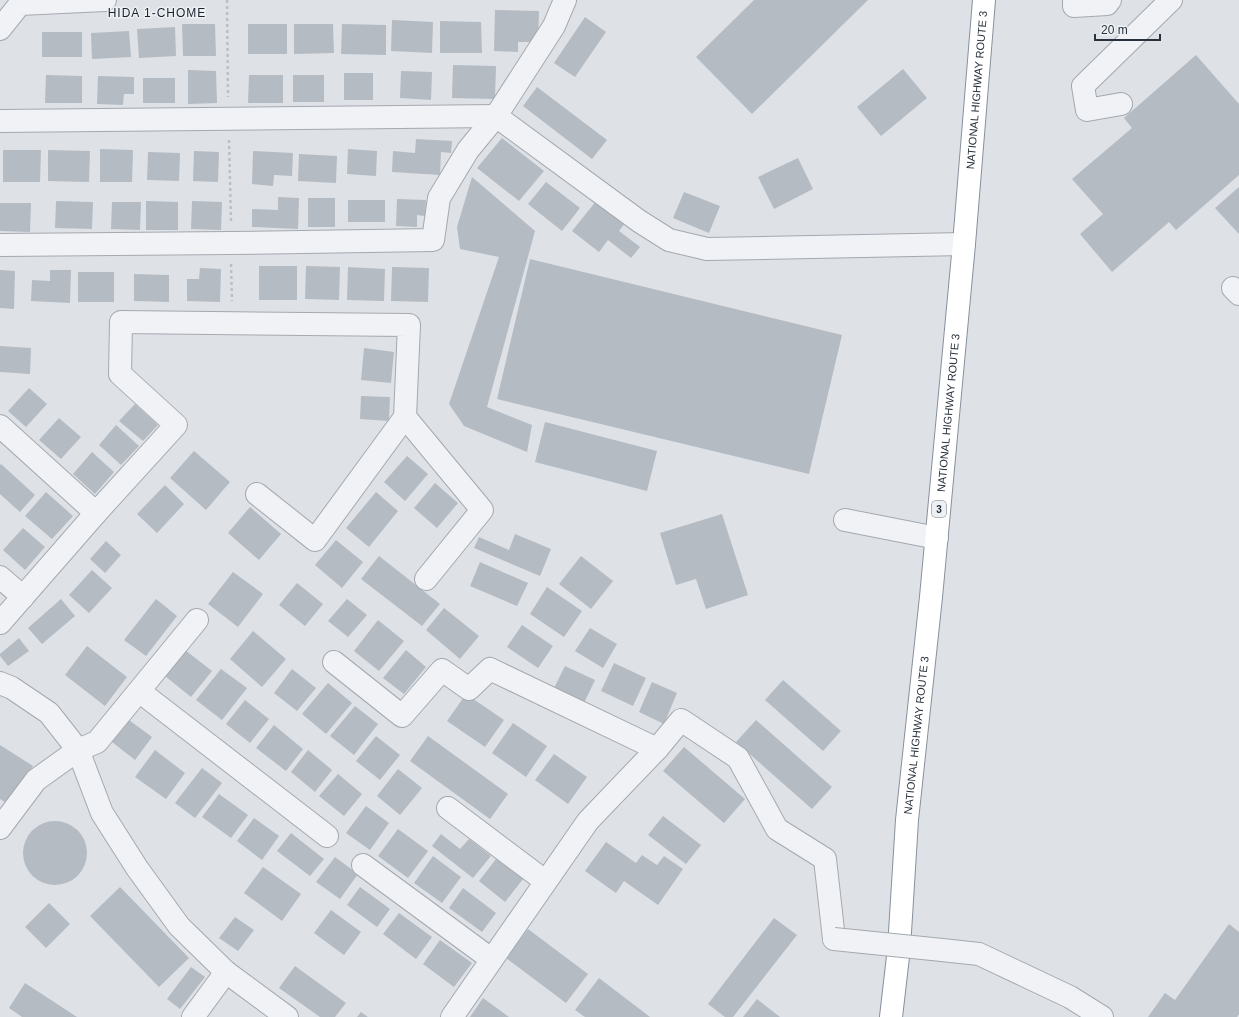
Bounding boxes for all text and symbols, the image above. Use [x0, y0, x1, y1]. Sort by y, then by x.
district label: HIDA 1-CHOME [108, 6, 206, 20]
street label: NATIONAL HIGHWAY ROUTE 3 [964, 10, 989, 170]
scale bar [1095, 16, 1160, 42]
text: 20 m [1101, 23, 1128, 37]
street label: NATIONAL HIGHWAY ROUTE 3 [935, 333, 962, 492]
road number: 3 [932, 501, 946, 517]
street label: NATIONAL HIGHWAY ROUTE 3 [902, 656, 931, 815]

